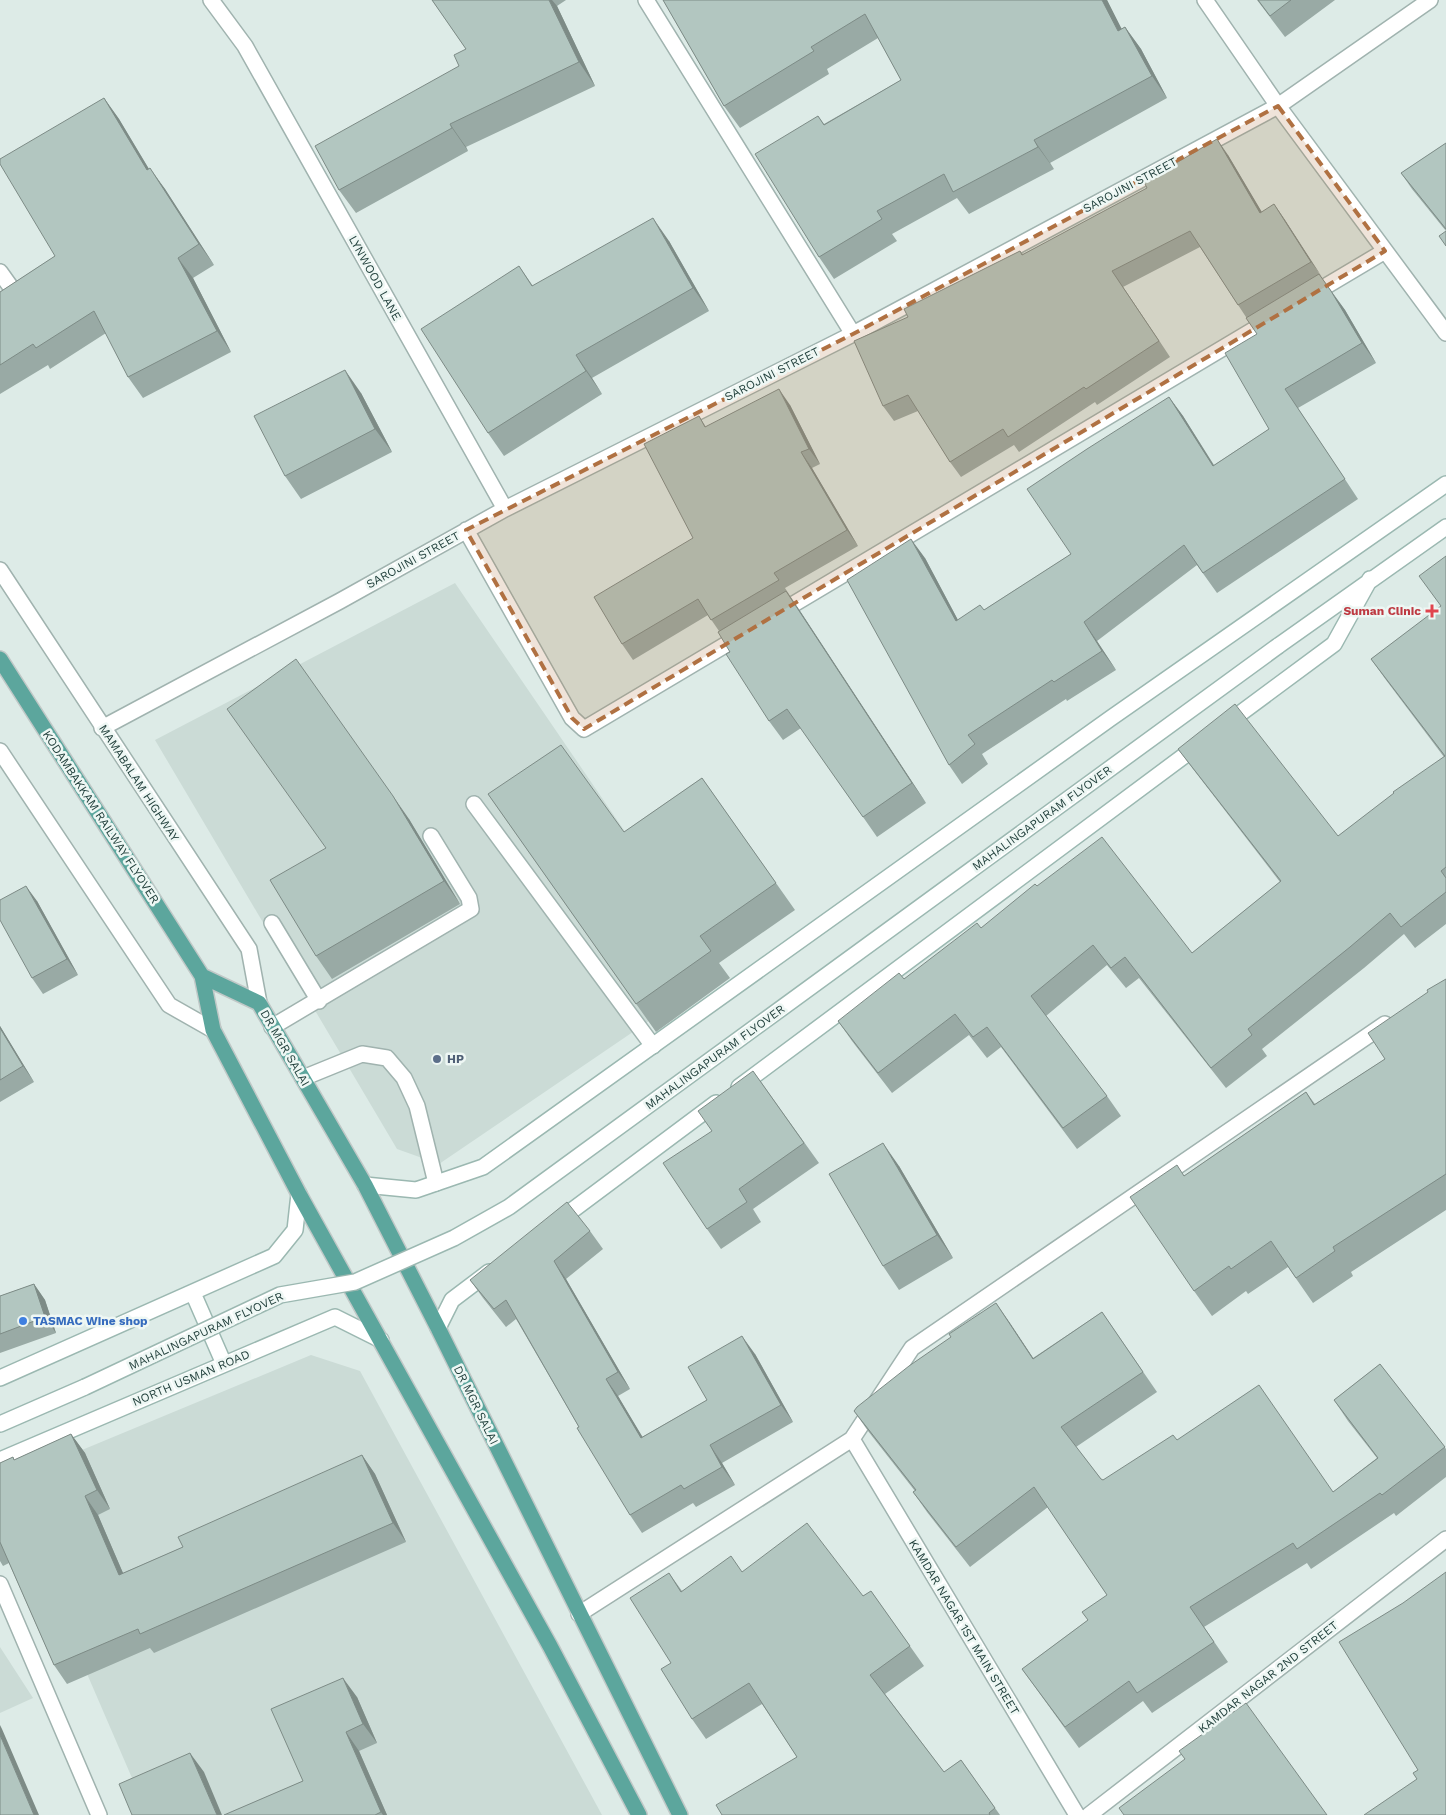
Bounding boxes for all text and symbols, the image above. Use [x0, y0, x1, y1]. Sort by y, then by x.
street label: SAROJINI STREET [1081, 154, 1179, 216]
street label: LYNWOOD LANE [346, 233, 404, 323]
street label: SAROJINI STREET [722, 344, 822, 404]
street label: SAROJINI STREET [364, 529, 462, 591]
place label: Suman Clinic [1343, 604, 1421, 618]
marker: Suman Clinic [1425, 604, 1439, 618]
street label: MAMABALAM HIGHWAY [96, 722, 182, 844]
street label: KODAMBAKKAM RAILWAY FLYOVER [40, 728, 162, 906]
street label: MAHALINGAPURAM FLYOVER [970, 763, 1115, 873]
street label: MAHALINGAPURAM FLYOVER [643, 1002, 788, 1112]
street label: DR MGR SALAI [257, 1007, 313, 1089]
place label: HP [447, 1052, 464, 1066]
marker: HP [431, 1053, 443, 1065]
street label: MAHALINGAPURAM FLYOVER [126, 1289, 286, 1373]
place label: TASMAC Wine shop [33, 1314, 148, 1328]
marker: TASMAC Wine shop [17, 1315, 29, 1327]
street label: NORTH USMAN ROAD [130, 1347, 252, 1409]
street label: DR MGR SALAI [451, 1363, 501, 1447]
street label: KAMDAR NAGAR 1ST MAIN STREET [906, 1537, 1022, 1717]
street label: KAMDAR NAGAR 2ND STREET [1195, 1618, 1341, 1736]

